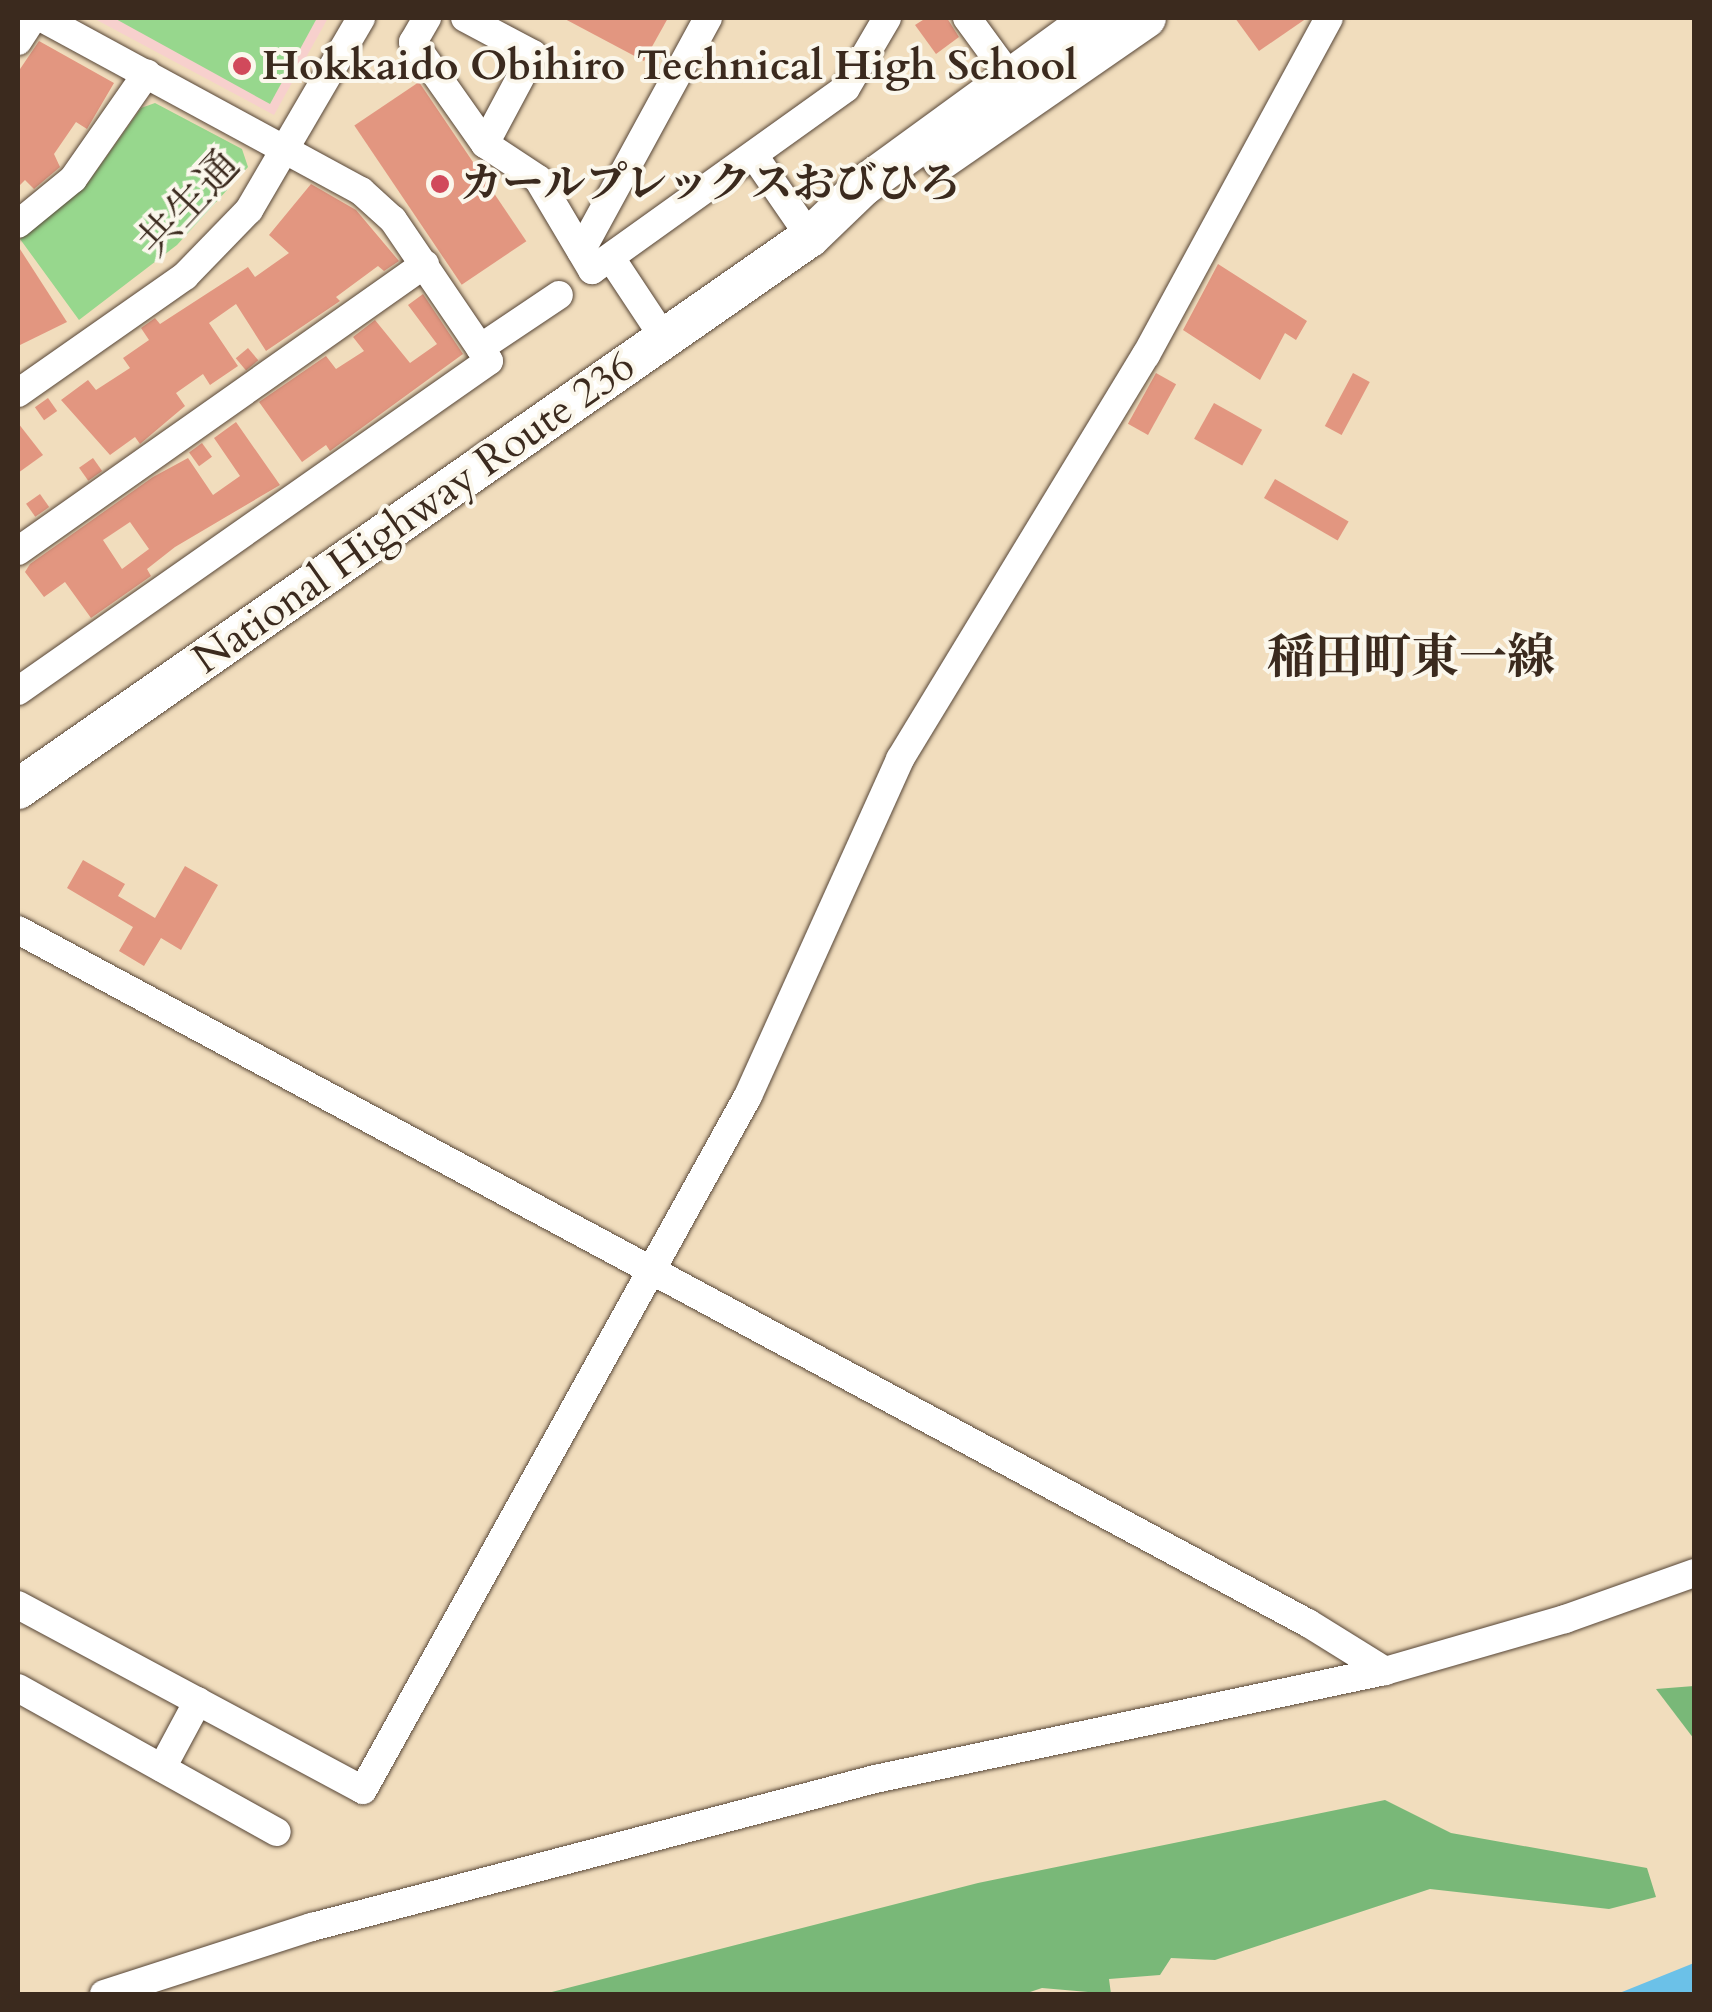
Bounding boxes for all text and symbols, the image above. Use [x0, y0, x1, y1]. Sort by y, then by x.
place label: Hokkaido Obihiro Technical High School [262, 41, 1077, 91]
marker: Hokkaido Obihiro Technical High School [231, 55, 253, 77]
street label: 共生通 [128, 141, 250, 267]
place label: カールプレックスおびひろ [460, 159, 964, 209]
marker: カールプレックスおびひろ [429, 173, 451, 195]
street label: National Highway Route 236 [183, 341, 645, 685]
district label: 稲田町東一線 [1267, 629, 1555, 687]

